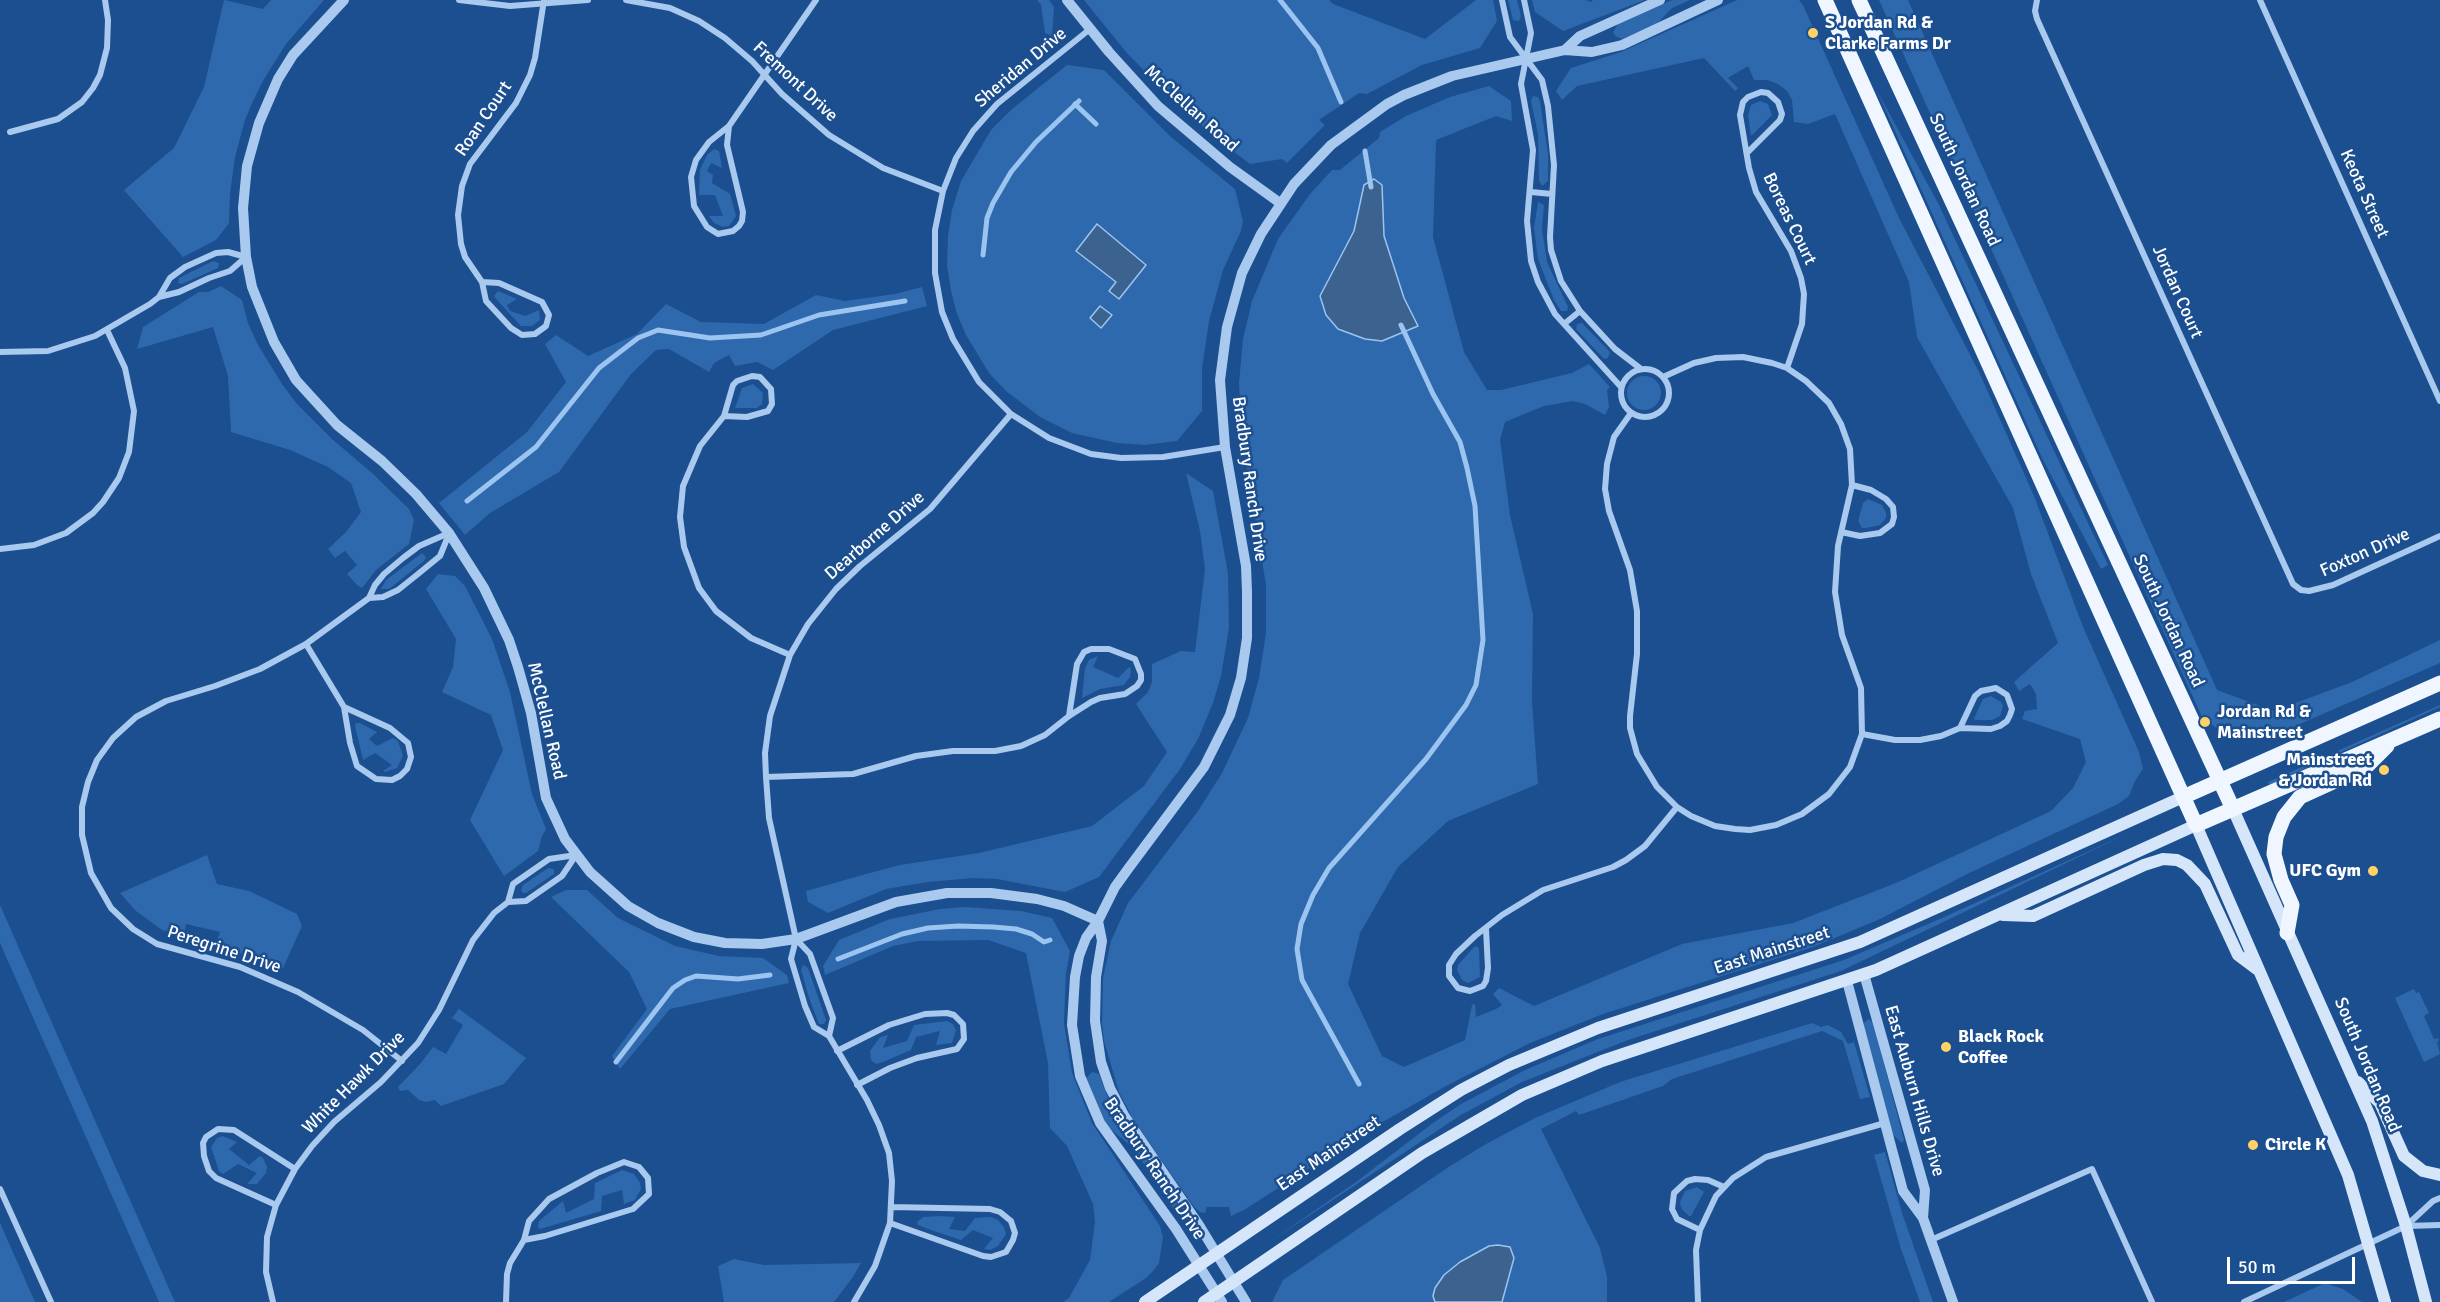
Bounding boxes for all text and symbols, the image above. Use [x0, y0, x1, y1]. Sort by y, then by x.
place label: S Jordan Rd & Clarke Farms Dr [1825, 12, 1951, 54]
street label: Sheridan Drive [971, 23, 1071, 113]
marker: S Jordan Rd & Clarke Farms Dr [1806, 26, 1820, 40]
street label: Fremont Drive [748, 37, 842, 127]
street label: McClellan Road [1139, 61, 1243, 157]
street label: Roan Court [451, 77, 517, 161]
street label: South Jordan Road [1924, 110, 2004, 250]
street label: Keota Street [2335, 146, 2393, 242]
street label: Boreas Court [1757, 169, 1821, 269]
street label: Jordan Court [2147, 242, 2207, 342]
street label: Bradbury Ranch Drive [1227, 395, 1271, 563]
street label: Dearborne Drive [821, 487, 929, 585]
street label: Foxton Drive [2317, 524, 2413, 582]
street label: South Jordan Road [2128, 551, 2208, 691]
street label: McClellan Road [522, 660, 570, 782]
place label: Jordan Rd & Mainstreet [2217, 701, 2311, 744]
marker: Jordan Rd & Mainstreet [2198, 715, 2212, 729]
place label: Mainstreet & Jordan Rd [2278, 749, 2372, 792]
marker: Mainstreet & Jordan Rd [2377, 763, 2391, 777]
place label: UFC Gym [2289, 860, 2361, 882]
marker: UFC Gym [2366, 864, 2380, 878]
street label: Peregrine Drive [164, 921, 284, 979]
street label: East Mainstreet [1711, 922, 1833, 980]
street label: South Jordan Road [2329, 994, 2405, 1136]
street label: East Auburn Hills Drive [1879, 1003, 1949, 1179]
place label: Black Rock Coffee [1958, 1026, 2044, 1068]
street label: White Hawk Drive [298, 1027, 410, 1139]
marker: Black Rock Coffee [1939, 1040, 1953, 1054]
street label: Bradbury Ranch Drive [1098, 1094, 1210, 1244]
street label: East Mainstreet [1273, 1111, 1385, 1197]
place label: Circle K [2265, 1134, 2326, 1156]
marker: Circle K [2246, 1138, 2260, 1152]
scale bar [2230, 1245, 2358, 1283]
text: 50 m [2238, 1256, 2276, 1278]

